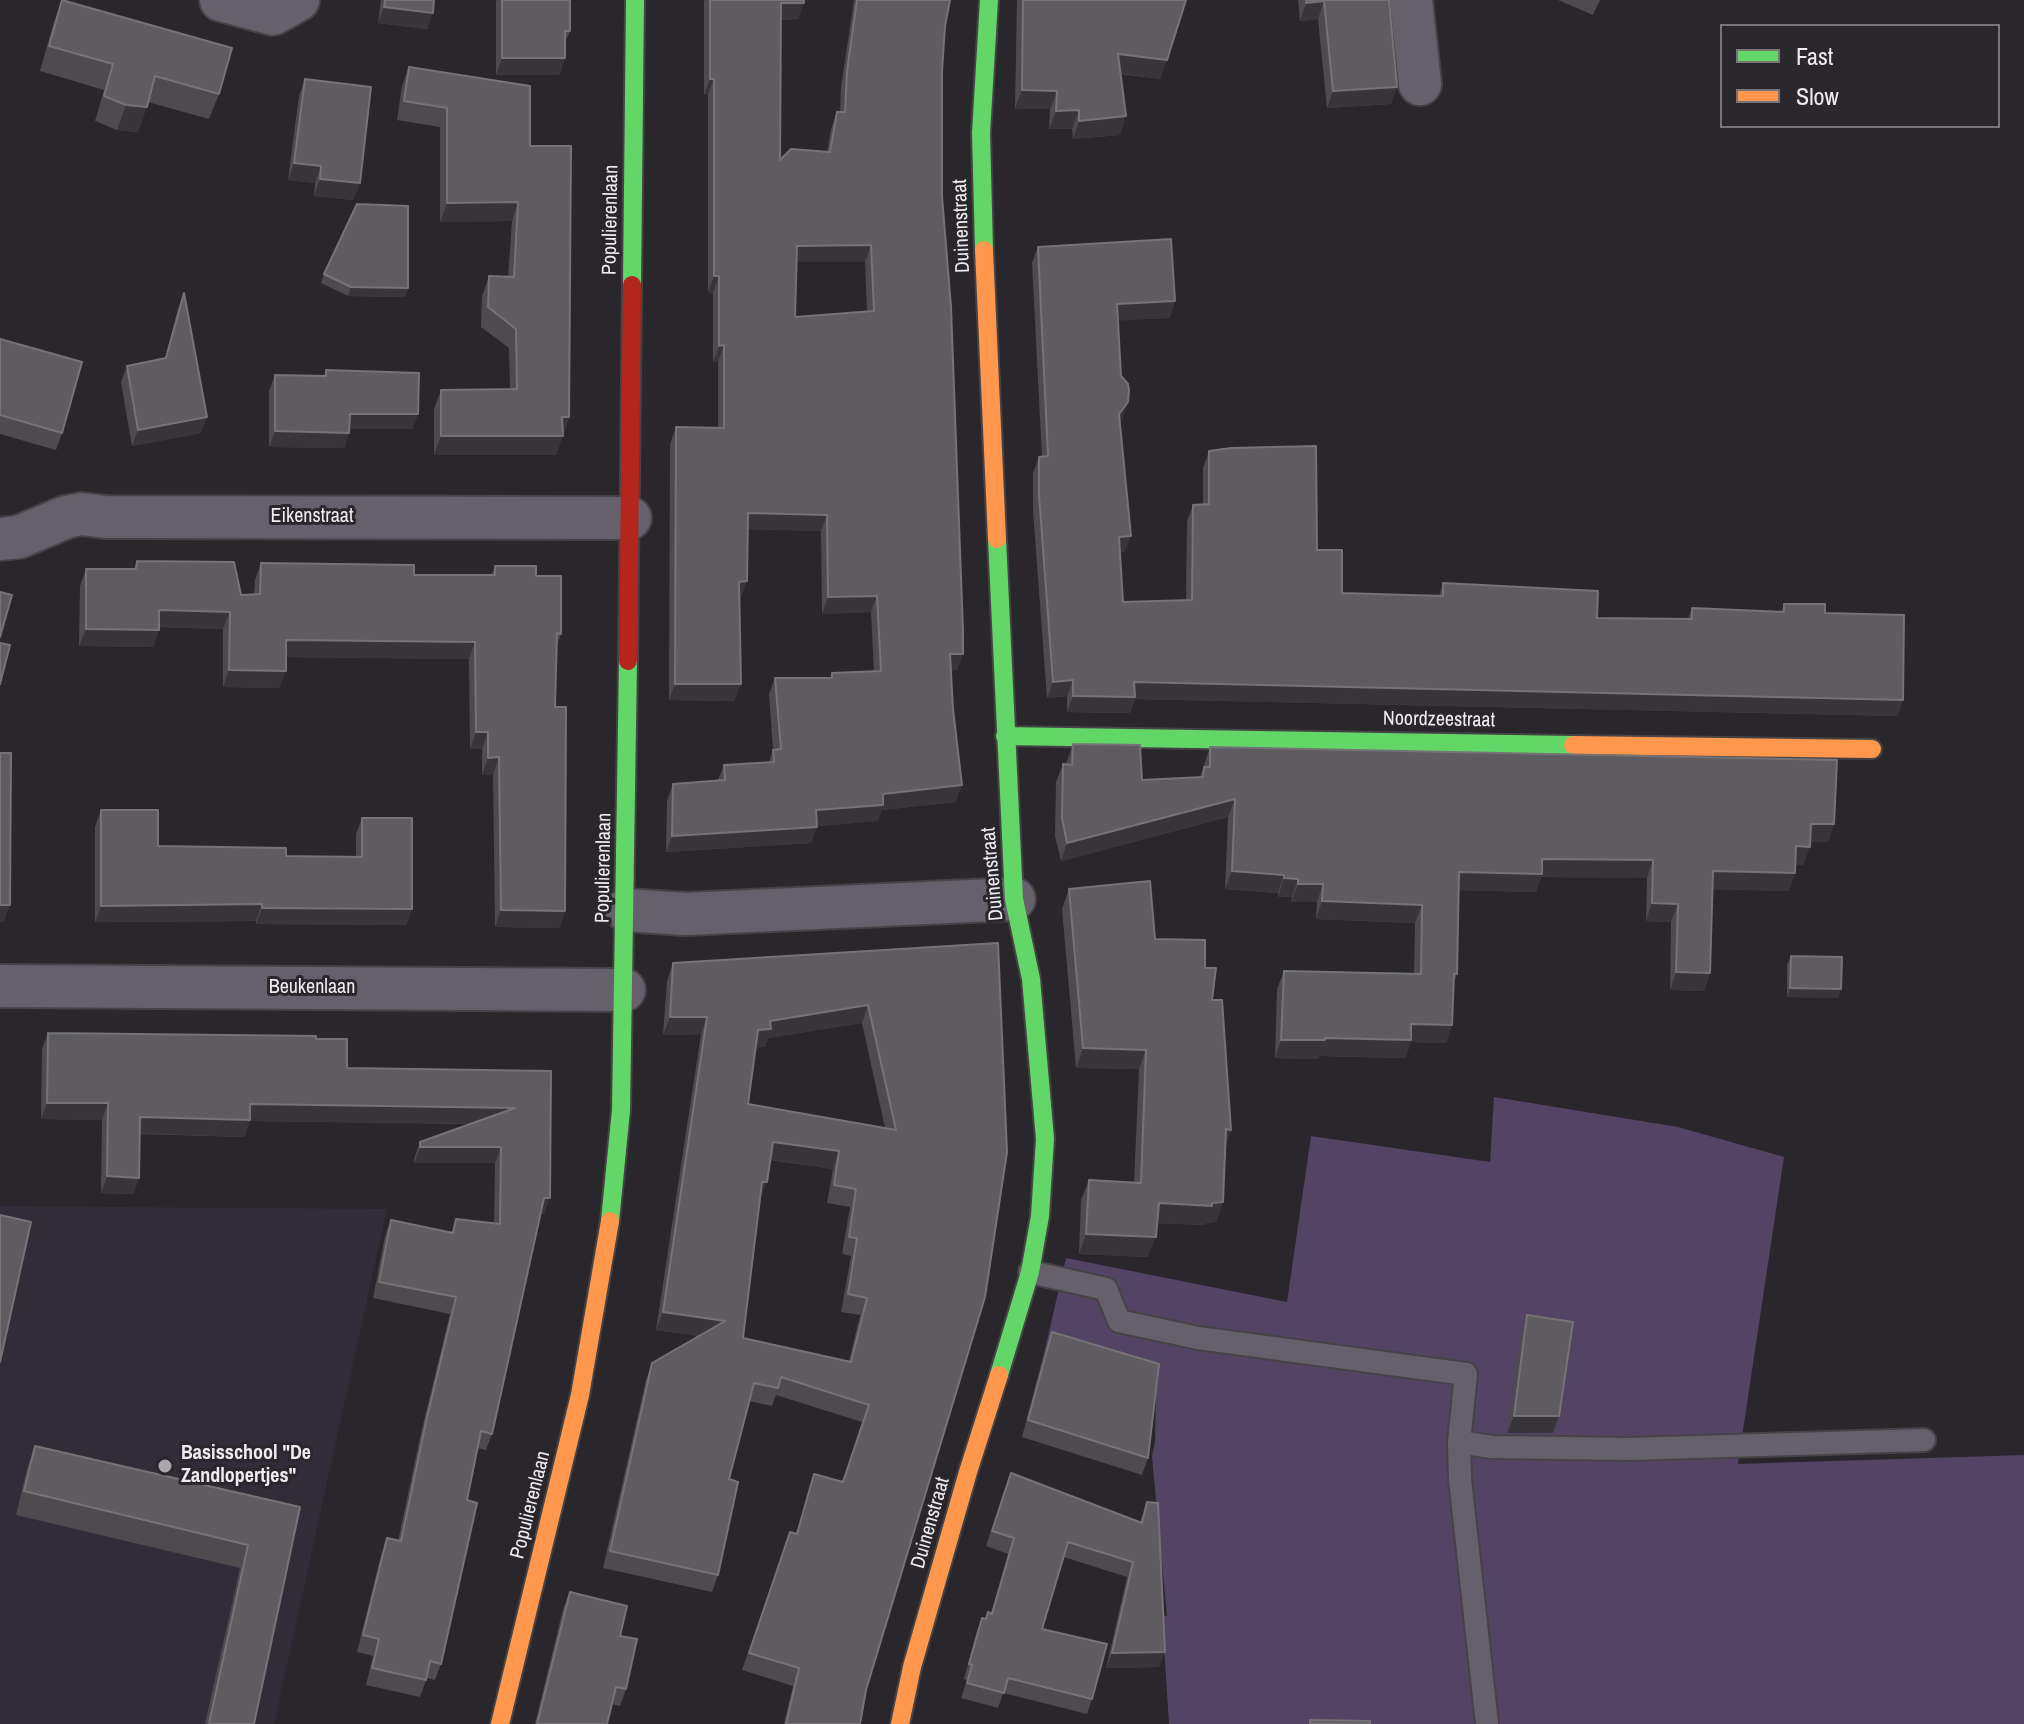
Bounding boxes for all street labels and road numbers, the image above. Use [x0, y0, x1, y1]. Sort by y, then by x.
street label: Populierenlaan [598, 165, 624, 275]
street label: Duinenstraat [948, 179, 976, 273]
street label: Eikenstraat [271, 505, 353, 529]
street label: Noordzeestraat [1383, 707, 1495, 733]
street label: Populierenlaan [591, 813, 617, 923]
street label: Duinenstraat [977, 826, 1009, 922]
street label: Beukenlaan [269, 976, 355, 1000]
street label: Populierenlaan [506, 1449, 556, 1561]
street label: Duinenstraat [907, 1475, 955, 1571]

